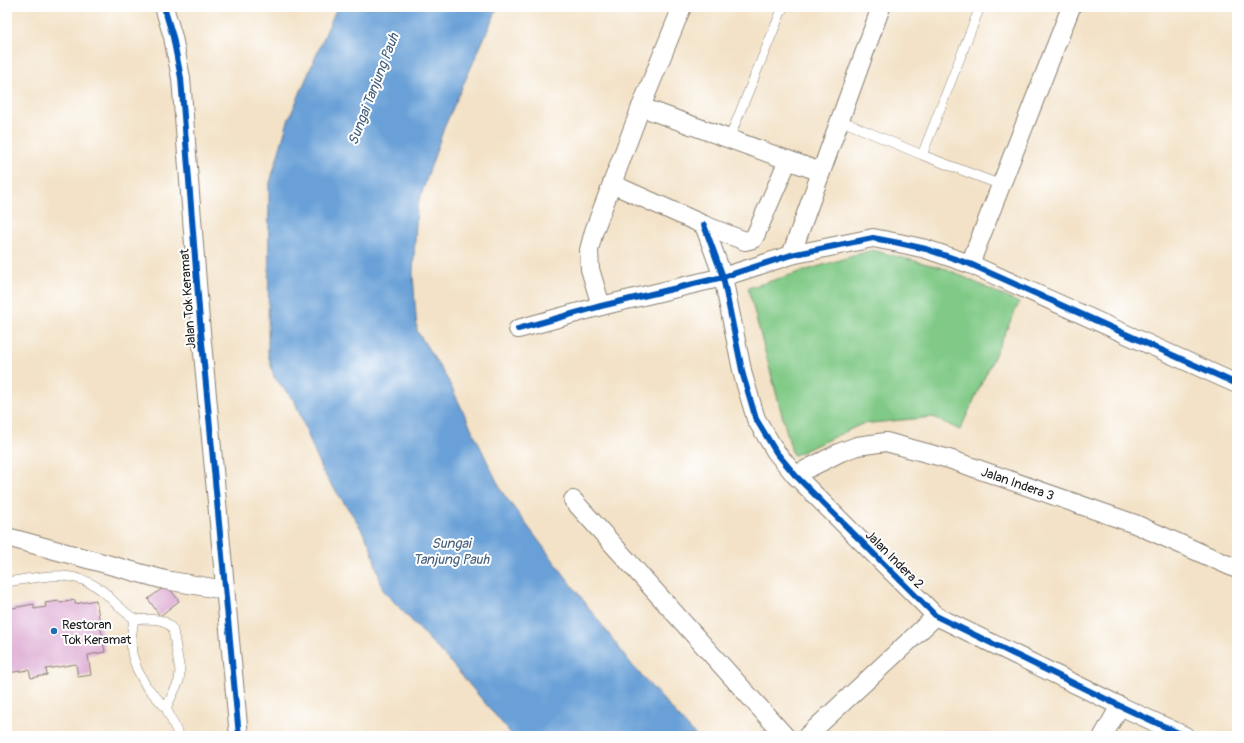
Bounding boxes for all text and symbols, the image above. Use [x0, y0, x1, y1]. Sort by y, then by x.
water label: Sungai Tanjung Pauh [344, 30, 403, 147]
street label: Jalan Tok Keramat [176, 248, 199, 350]
street label: Jalan Indera 3 [979, 464, 1056, 504]
street label: Jalan Indera 2 [862, 527, 927, 592]
water label: Sungai Tanjung Pauh [413, 535, 490, 568]
place label: Restoran Tok Keramat [62, 617, 132, 648]
marker: Restoran Tok Keramat [49, 626, 59, 636]

